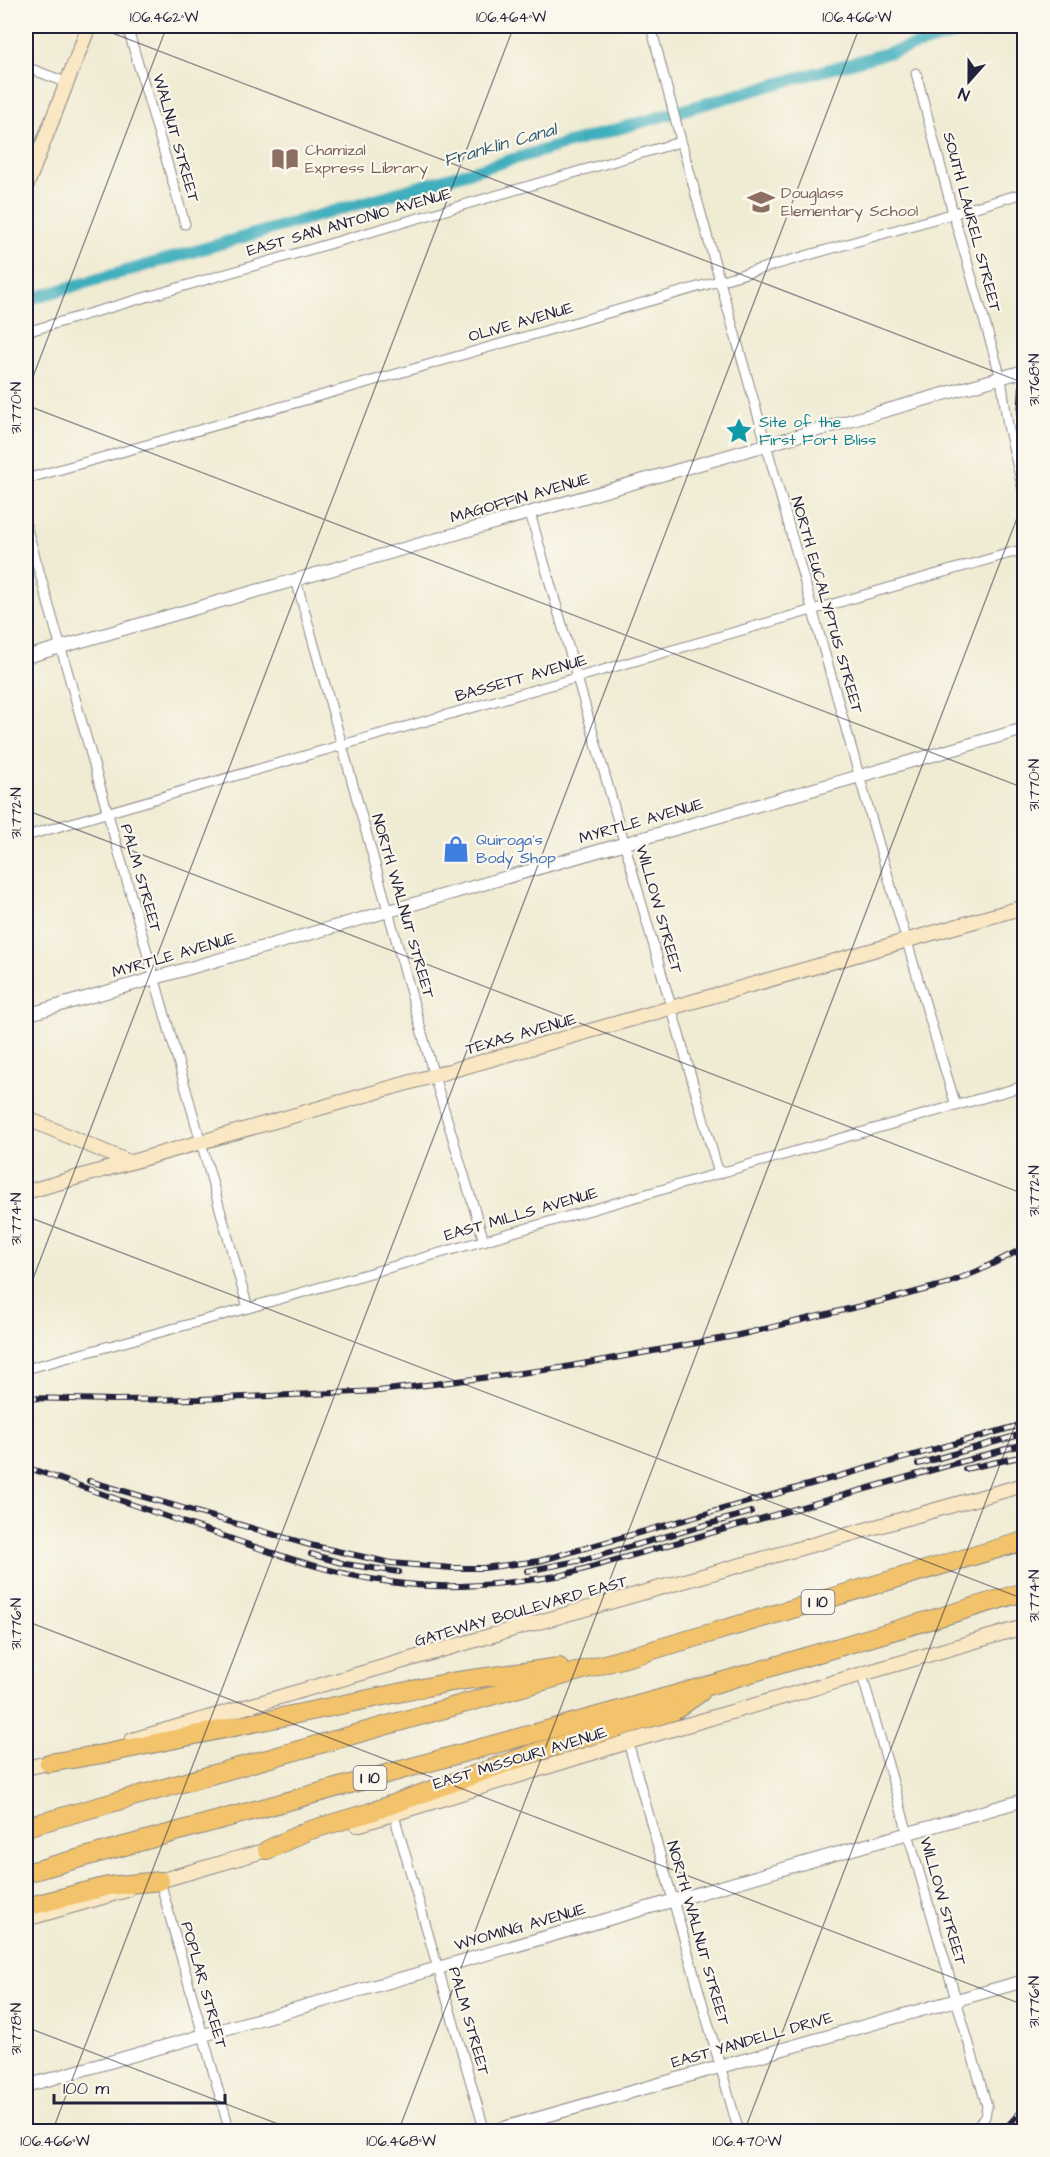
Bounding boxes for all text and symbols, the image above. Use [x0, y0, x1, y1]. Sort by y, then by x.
text: 106.462°W [130, 7, 198, 28]
text: 106.464°W [476, 7, 546, 28]
text: 106.466°W [822, 7, 892, 28]
north arrow [939, 51, 999, 111]
street label: WALNUT STREET [147, 71, 205, 205]
text: N [955, 82, 973, 106]
water label: Franklin Canal [441, 116, 561, 173]
street label: SOUTH LAUREL STREET [937, 130, 1007, 314]
place label: Chamizal Express Library [305, 139, 428, 180]
library icon: Chamizal Express Library [270, 144, 300, 174]
street label: EAST SAN ANTONIO AVENUE [244, 182, 454, 262]
place label: Douglass Elementary School [781, 182, 918, 223]
school or university icon: Douglass Elementary School [746, 187, 776, 217]
street label: OLIVE AVENUE [466, 296, 577, 348]
text: 31.768°N [1024, 354, 1045, 406]
text: 31.770°N [6, 382, 27, 434]
place label: Site of the First Fort Bliss [759, 411, 876, 451]
place icon: Site of the First Fort Bliss [724, 416, 754, 446]
street label: MAGOFFIN AVENUE [448, 467, 593, 528]
street label: NORTH EUCALYPTUS STREET [786, 494, 868, 716]
street label: BASSETT AVENUE [452, 649, 590, 707]
text: 31.770°N [1024, 759, 1045, 811]
text: 31.772°N [6, 787, 27, 839]
street label: MYRTLE AVENUE [576, 793, 706, 849]
street label: NORTH WALNUT STREET [366, 811, 440, 1001]
street label: PALM STREET [115, 821, 167, 935]
place label: Quiroga's Body Shop [476, 829, 556, 870]
shop icon: Quiroga's Body Shop [441, 834, 471, 864]
street label: WILLOW STREET [630, 842, 688, 976]
street label: MYRTLE AVENUE [109, 927, 239, 983]
street label: TEXAS AVENUE [463, 1008, 579, 1060]
text: 31.772°N [1024, 1165, 1045, 1217]
street label: EAST MILLS AVENUE [441, 1181, 601, 1247]
text: 31.774°N [6, 1192, 27, 1246]
text: 31.774°N [1024, 1569, 1045, 1623]
street label: GATEWAY BOULEVARD EAST [412, 1570, 630, 1652]
road number: I 10 [802, 1590, 834, 1614]
text: 31.776°N [6, 1598, 27, 1650]
street label: EAST MISSOURI AVENUE [430, 1721, 610, 1795]
road number: I 10 [354, 1766, 386, 1790]
street label: WILLOW STREET [914, 1834, 972, 1968]
street label: NORTH WALNUT STREET [661, 1838, 735, 2028]
street label: WYOMING AVENUE [452, 1898, 589, 1956]
street label: POPLAR STREET [175, 1919, 233, 2051]
street label: PALM STREET [443, 1964, 495, 2078]
text: 31.776°N [1024, 1976, 1045, 2028]
text: 31.778°N [6, 2003, 27, 2055]
street label: EAST YANDELL DRIVE [669, 2006, 836, 2074]
scale bar [54, 2067, 225, 2105]
text: 100 m [63, 2076, 109, 2101]
text: 106.466°W [20, 2131, 90, 2152]
text: 106.468°W [366, 2131, 436, 2152]
text: 106.470°W [712, 2131, 782, 2152]

